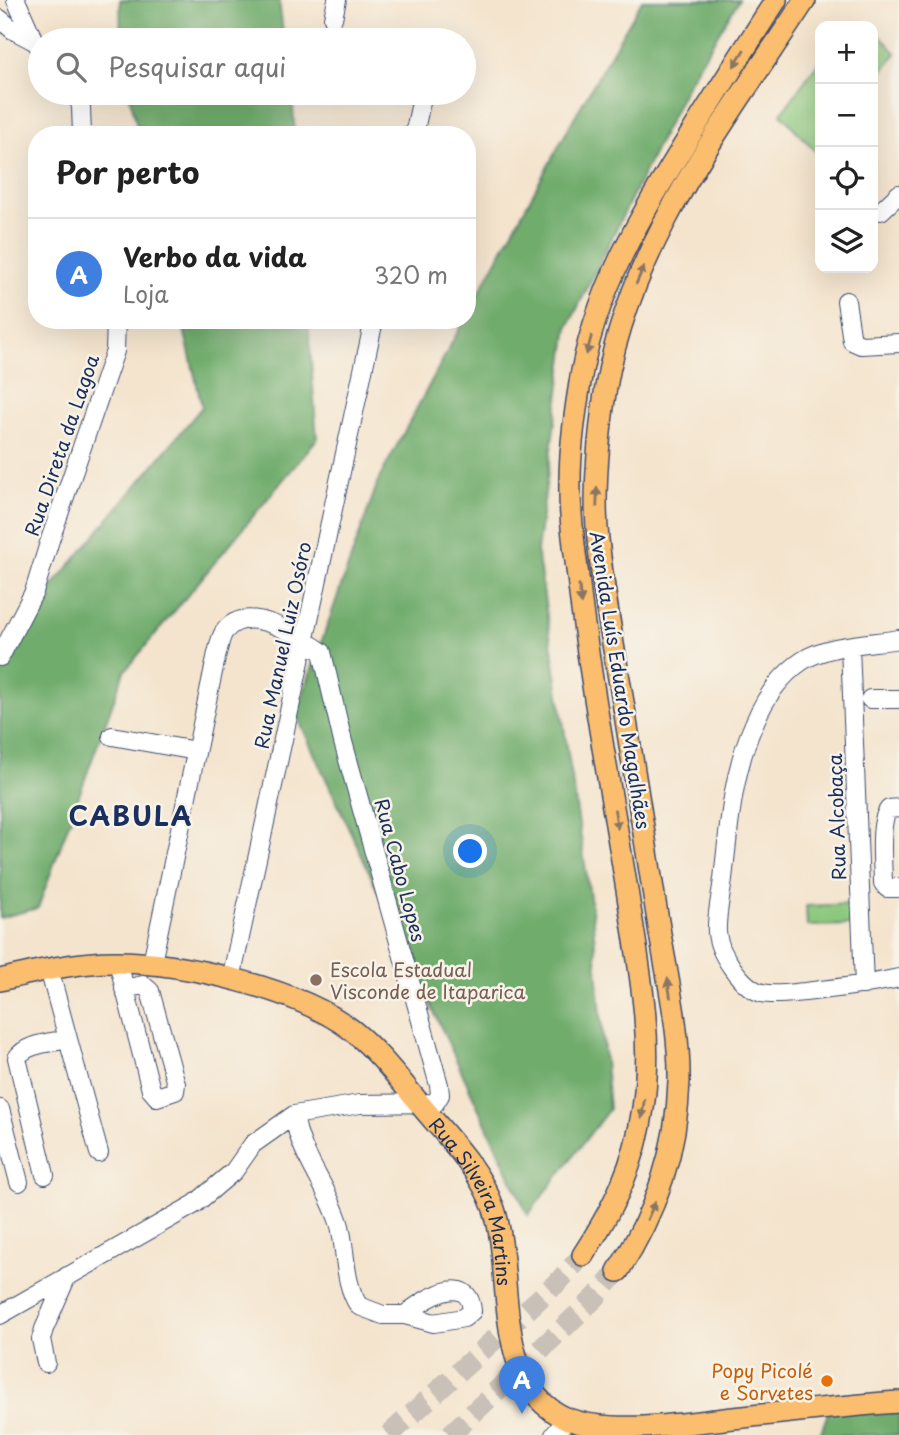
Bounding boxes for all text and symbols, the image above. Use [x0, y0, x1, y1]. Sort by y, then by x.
map controls [815, 21, 878, 273]
button: + [815, 21, 878, 84]
search box [28, 28, 476, 105]
text: Pesquisar aqui [108, 47, 286, 86]
icon: search [52, 48, 90, 86]
one-way arrow [733, 48, 746, 67]
button: − [815, 84, 878, 147]
button: locate [815, 147, 878, 210]
text: Por perto [56, 149, 199, 194]
button: layers [815, 210, 878, 273]
text: Verbo da vida [123, 237, 307, 276]
text: A [70, 257, 88, 292]
text: 320 m [374, 257, 448, 292]
one-way arrow [634, 265, 646, 285]
text: Loja [123, 276, 169, 311]
one-way arrow [583, 334, 594, 356]
street label: Rua Direta da Lagoa [17, 350, 105, 540]
one-way arrow [591, 485, 603, 507]
street label: Avenida Luís Eduardo Magalhães [584, 529, 658, 831]
street label: Rua Manuel Luiz Osóro [246, 539, 318, 751]
one-way arrow [575, 584, 586, 606]
street label: Rua Alcobaça [820, 753, 852, 881]
street label: Rua Cabo Lopes [368, 795, 434, 945]
district label: CABULA [69, 796, 194, 835]
one-way arrow [610, 808, 621, 830]
your location [453, 834, 487, 868]
place label: Escola Estadual Visconde de Itaparica [330, 955, 526, 1005]
marker: Escola Estadual Visconde de Itaparica [308, 972, 324, 988]
one-way arrow [663, 977, 674, 999]
one-way arrow [637, 1098, 648, 1120]
street label: Rua Silveira Martins [423, 1111, 519, 1287]
one-way arrow [645, 1201, 657, 1221]
pin: A [499, 1356, 545, 1414]
place label: Popy Picolé e Sorvetes [711, 1356, 813, 1406]
marker: Popy Picolé e Sorvetes [819, 1373, 835, 1389]

